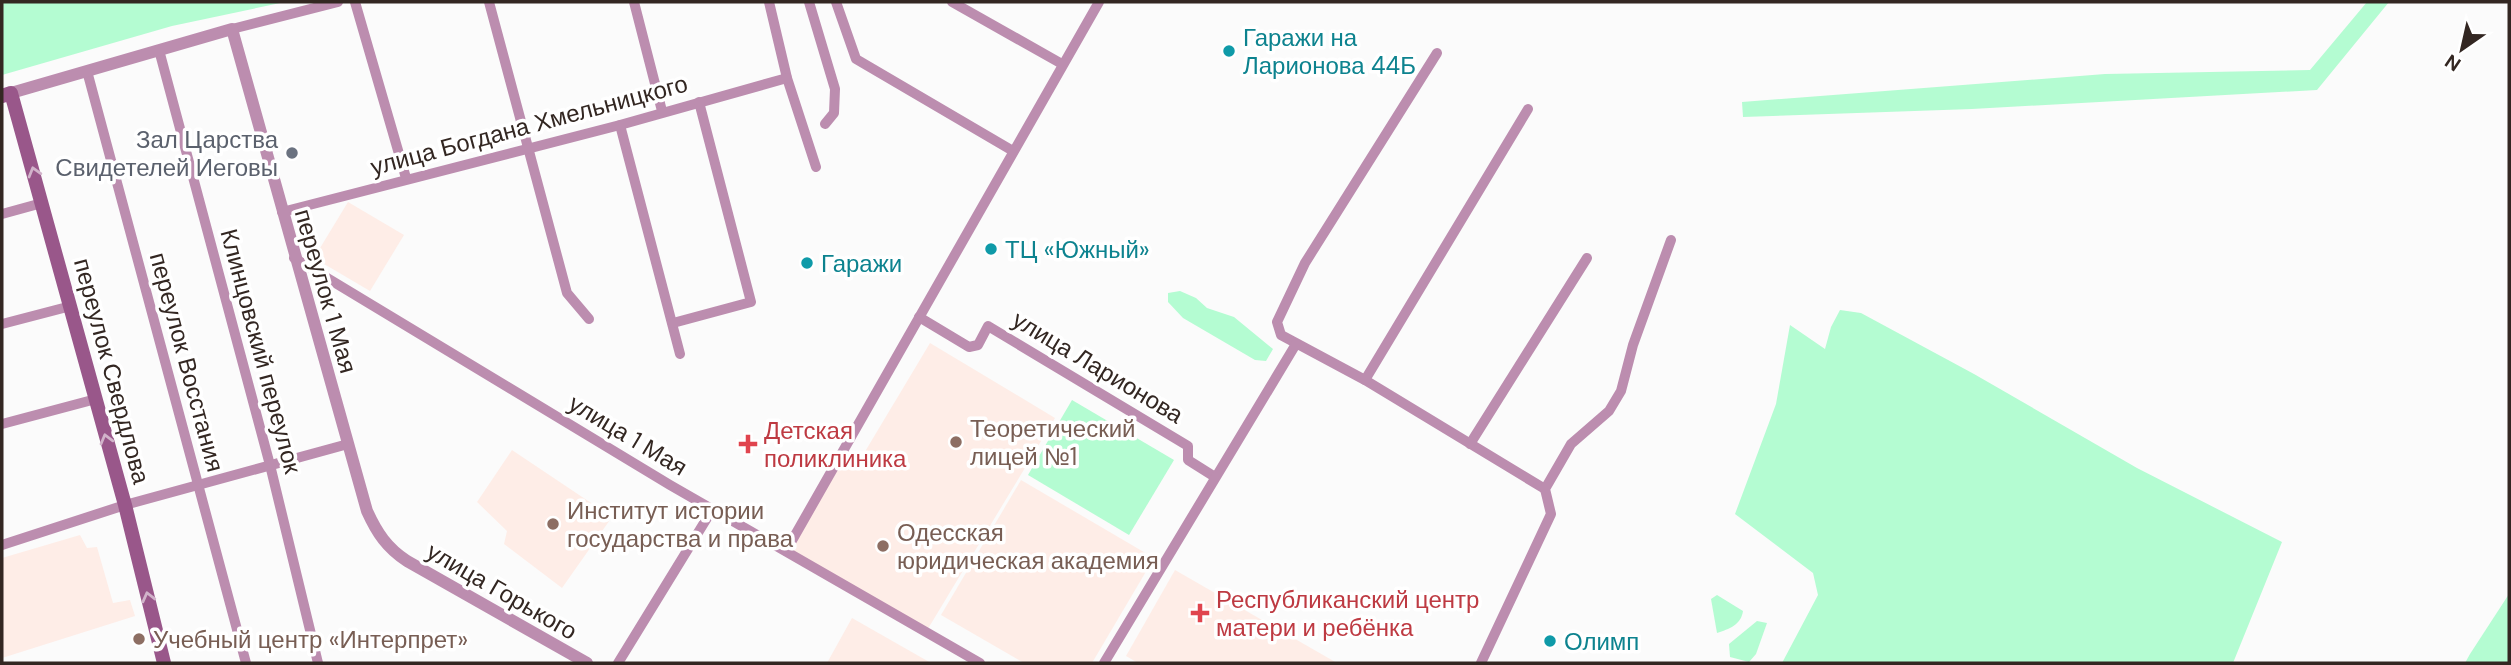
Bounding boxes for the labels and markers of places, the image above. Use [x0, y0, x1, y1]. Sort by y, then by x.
place label: Гаражи на Ларионова 44Б [1243, 22, 1416, 81]
marker: Гаражи на Ларионова 44Б [1221, 43, 1237, 59]
place label: Зал Царства Свидетелей Иеговы [55, 124, 279, 183]
marker: Зал Царства Свидетелей Иеговы [284, 145, 300, 161]
place label: ТЦ «Южный» [1005, 234, 1150, 265]
marker: ТЦ «Южный» [983, 241, 999, 257]
place label: Гаражи [821, 248, 902, 279]
marker: Гаражи [799, 255, 815, 271]
place label: Теоретический лицей №1 [970, 413, 1135, 472]
place label: Детская поликлиника [764, 415, 907, 474]
marker: Детская поликлиника [738, 434, 758, 454]
marker: Теоретический лицей №1 [948, 434, 964, 450]
place label: Институт истории государства и права [567, 495, 794, 554]
marker: Институт истории государства и права [545, 516, 561, 532]
place label: Одесская юридическая академия [897, 517, 1159, 576]
marker: Одесская юридическая академия [875, 538, 891, 554]
place label: Республиканский центр матери и ребёнка [1216, 584, 1479, 643]
marker: Республиканский центр матери и ребёнка [1190, 603, 1210, 623]
place label: Учебный центр «Интерпрет» [153, 624, 468, 655]
place label: Олимп [1564, 626, 1639, 657]
marker: Учебный центр «Интерпрет» [131, 631, 147, 647]
marker: Олимп [1542, 633, 1558, 649]

